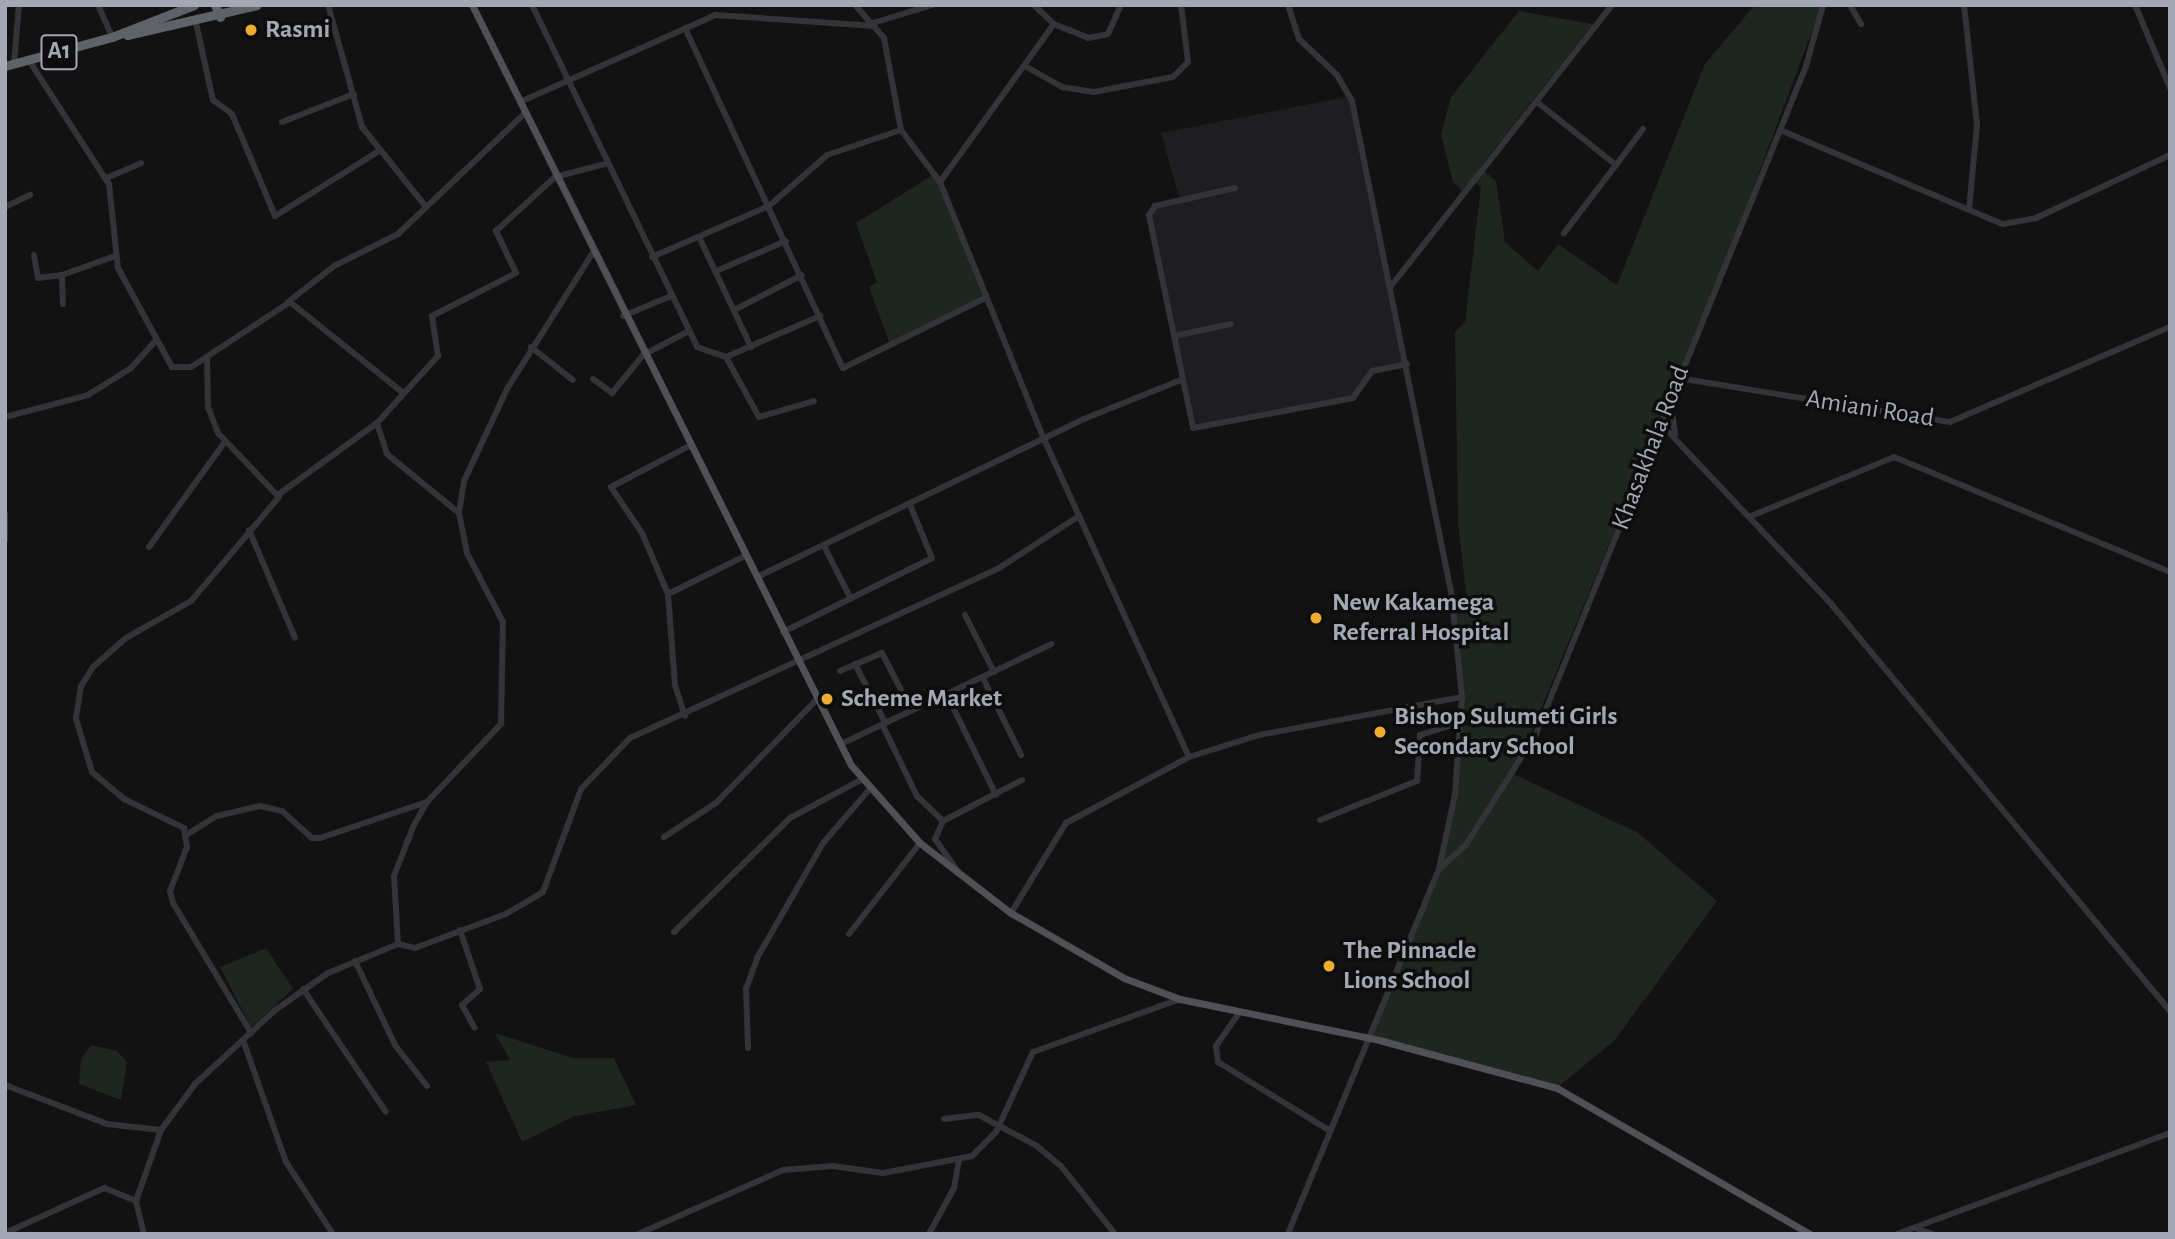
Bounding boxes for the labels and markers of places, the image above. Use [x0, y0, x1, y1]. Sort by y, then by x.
place label: Rasmi [265, 14, 330, 46]
marker: Rasmi [243, 22, 259, 38]
place label: New Kakamega Referral Hospital [1332, 587, 1509, 648]
marker: New Kakamega Referral Hospital [1306, 608, 1326, 628]
place label: Scheme Market [841, 683, 1002, 715]
marker: Scheme Market [819, 691, 835, 707]
place label: Bishop Sulumeti Girls Secondary School [1394, 701, 1617, 762]
marker: Bishop Sulumeti Girls Secondary School [1372, 724, 1388, 740]
place label: The Pinnacle Lions School [1343, 935, 1476, 996]
marker: The Pinnacle Lions School [1321, 958, 1337, 974]

